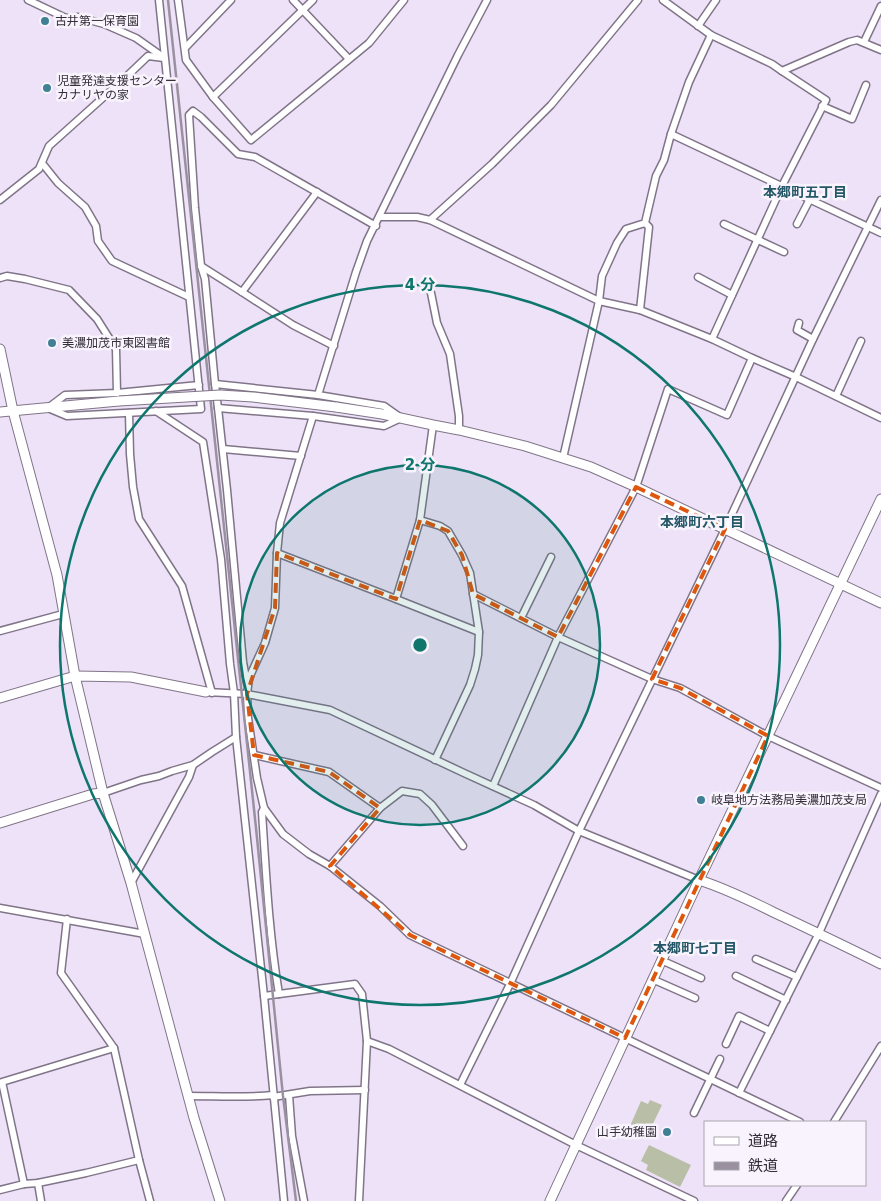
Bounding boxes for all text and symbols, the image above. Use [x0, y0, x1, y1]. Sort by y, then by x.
place label: 古井第一保育園 [55, 14, 139, 28]
marker: 古井第一保育園 [39, 15, 51, 27]
place label: 児童発達支援センター カナリヤの家 [57, 74, 177, 102]
marker: 児童発達支援センター カナリヤの家 [41, 82, 53, 94]
district label: 本郷町五丁目 [763, 184, 847, 200]
text: 4 分 [405, 276, 435, 294]
place label: 美濃加茂市東図書館 [62, 336, 170, 350]
marker: 美濃加茂市東図書館 [46, 337, 58, 349]
text: 2 分 [405, 456, 435, 474]
district label: 本郷町六丁目 [660, 514, 744, 530]
centre of rings [411, 636, 429, 654]
place label: 岐阜地方法務局美濃加茂支局 [711, 793, 867, 807]
marker: 岐阜地方法務局美濃加茂支局 [695, 794, 707, 806]
district label: 本郷町七丁目 [653, 940, 737, 956]
legend [704, 1121, 866, 1186]
place label: 山手幼稚園 [597, 1125, 657, 1139]
marker: 山手幼稚園 [661, 1126, 673, 1138]
text: 道路 [748, 1132, 778, 1150]
text: 鉄道 [748, 1157, 778, 1175]

